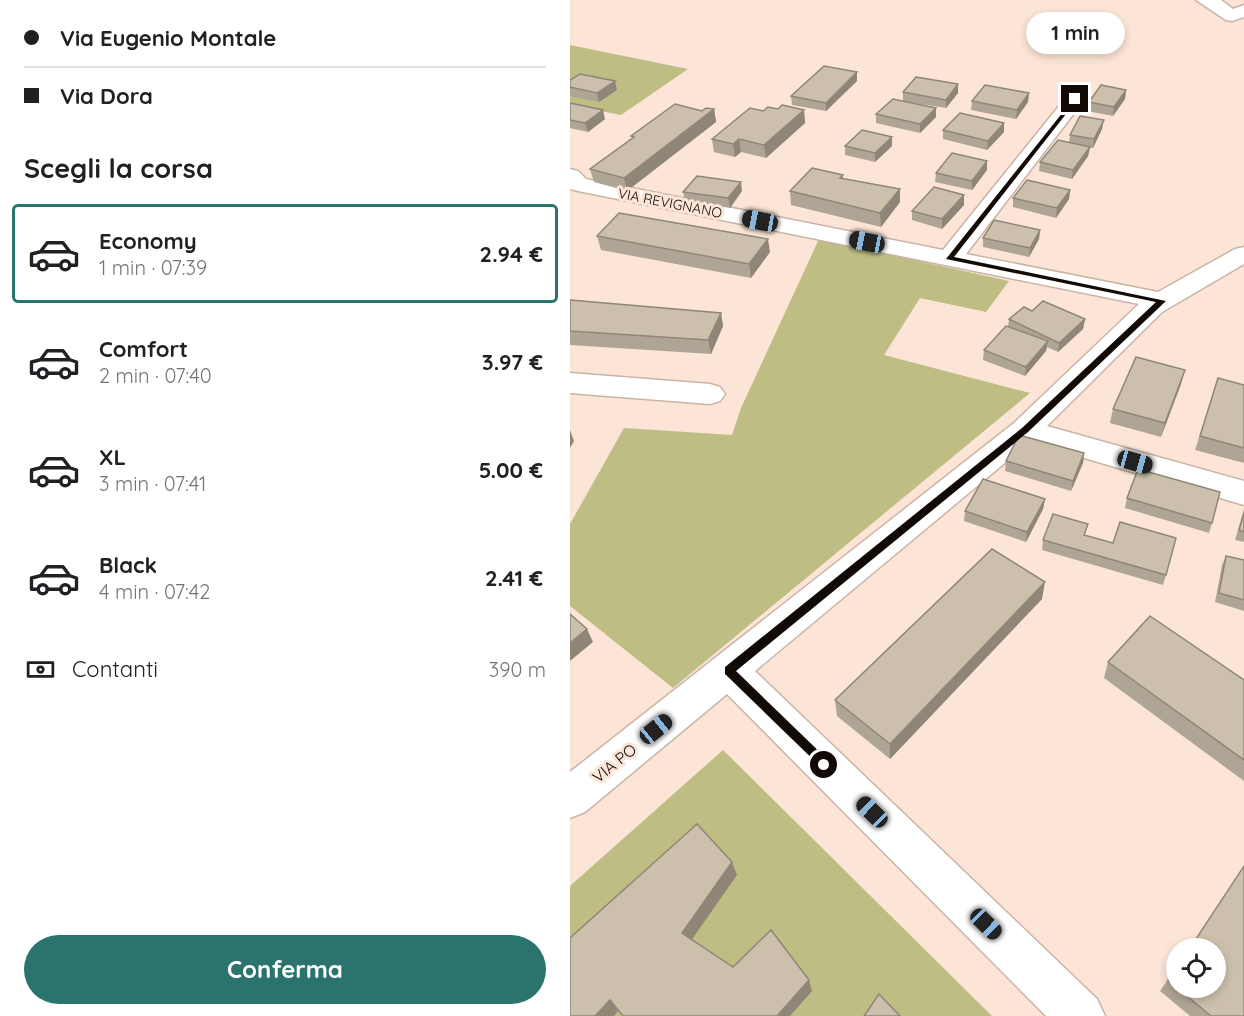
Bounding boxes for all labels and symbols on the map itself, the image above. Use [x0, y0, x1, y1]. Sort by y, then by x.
callout: 1 min [1026, 12, 1124, 54]
route end [1061, 85, 1088, 112]
street label: VIA REVIGNANO [616, 184, 724, 222]
car [741, 209, 779, 233]
car [848, 230, 886, 254]
car [1115, 448, 1155, 476]
car [636, 711, 676, 747]
street label: VIA PO [588, 739, 640, 787]
route start [810, 751, 837, 778]
car [853, 793, 891, 831]
car [967, 905, 1005, 943]

